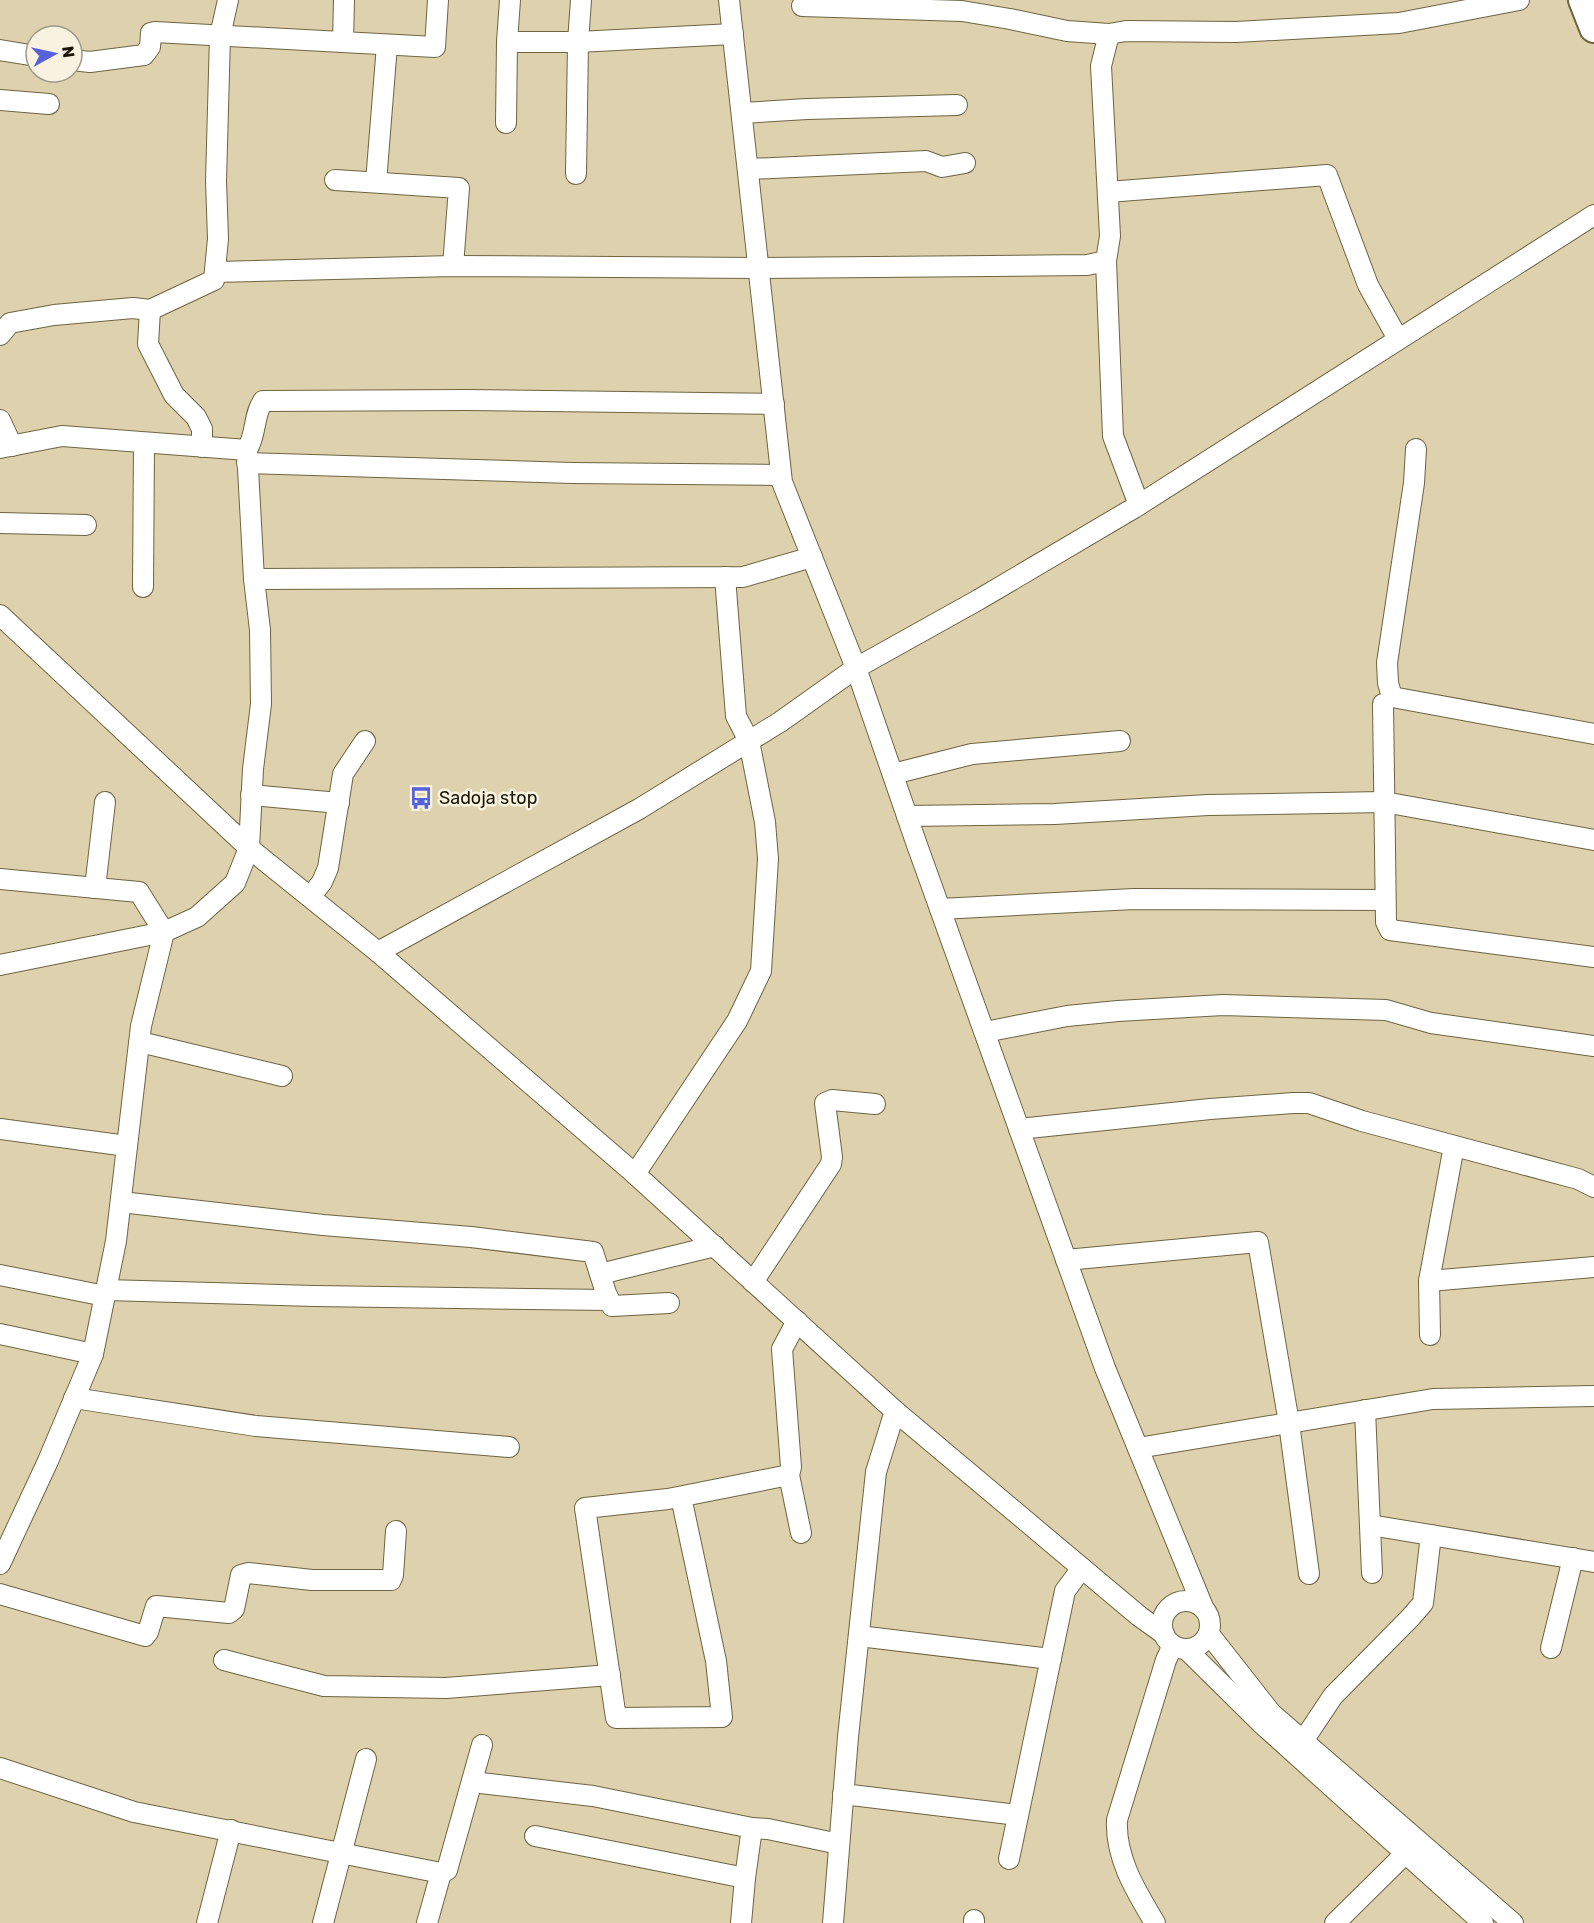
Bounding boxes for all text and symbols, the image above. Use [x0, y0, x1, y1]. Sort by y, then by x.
north arrow [24, 24, 84, 84]
text: N [58, 45, 79, 59]
bus stop icon: Sadoja stop [408, 785, 434, 811]
place label: Sadoja stop [439, 787, 537, 809]

